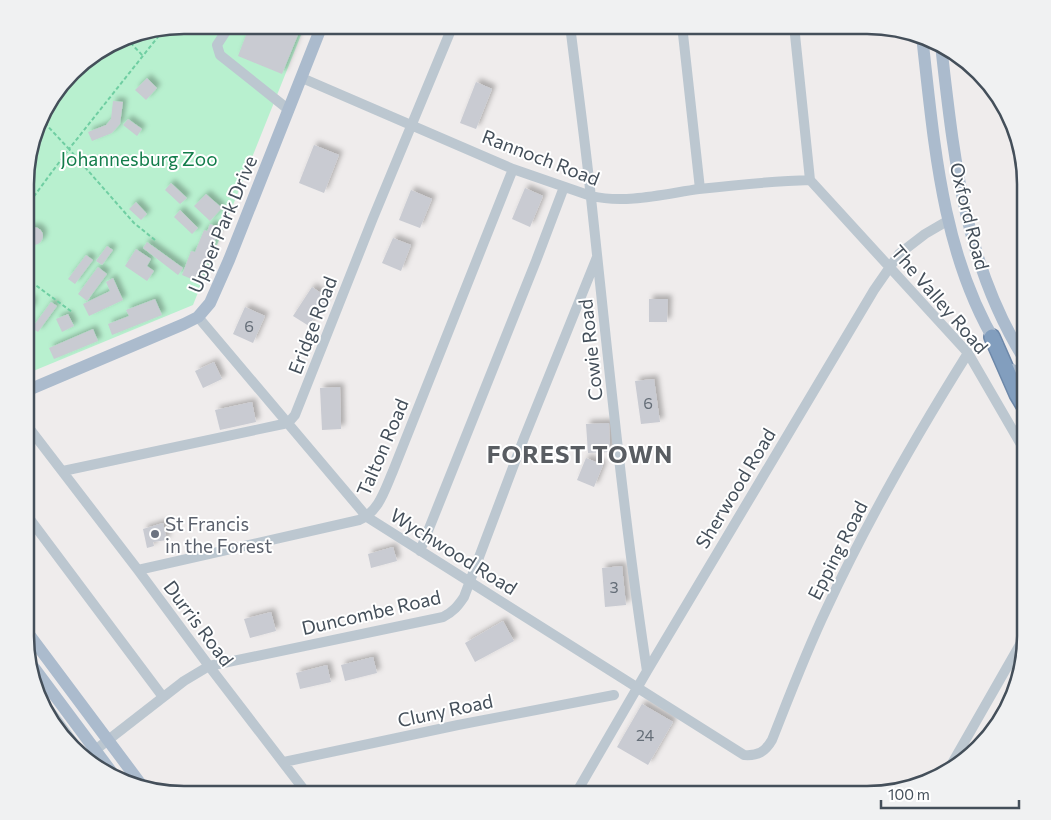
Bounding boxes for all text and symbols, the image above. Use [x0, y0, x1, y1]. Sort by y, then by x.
street label: Rannoch Road [479, 124, 603, 190]
park label: Johannesburg Zoo [61, 147, 218, 170]
street label: Upper Park Drive [183, 152, 261, 296]
street label: Oxford Road [946, 160, 994, 272]
street label: The Valley Road [887, 240, 993, 358]
street label: Eridge Road [283, 273, 341, 377]
street label: Cowie Road [573, 298, 607, 402]
house number: 6 [244, 316, 254, 335]
house number: 6 [643, 393, 653, 412]
street label: Talton Road [351, 395, 413, 499]
street label: Sherwood Road [690, 424, 780, 552]
district label: FOREST TOWN [487, 439, 673, 468]
street label: Epping Road [802, 497, 872, 603]
street label: Wychwood Road [386, 503, 522, 599]
place label: St Francis in the Forest [165, 512, 272, 557]
marker: St Francis in the Forest [149, 528, 161, 540]
street label: Durris Road [159, 576, 239, 670]
house number: 3 [609, 577, 619, 596]
street label: Duncombe Road [299, 585, 443, 639]
street label: Cluny Road [395, 689, 495, 731]
house number: 24 [636, 725, 654, 744]
scale bar [881, 778, 1018, 810]
text: 100 m [888, 785, 930, 803]

